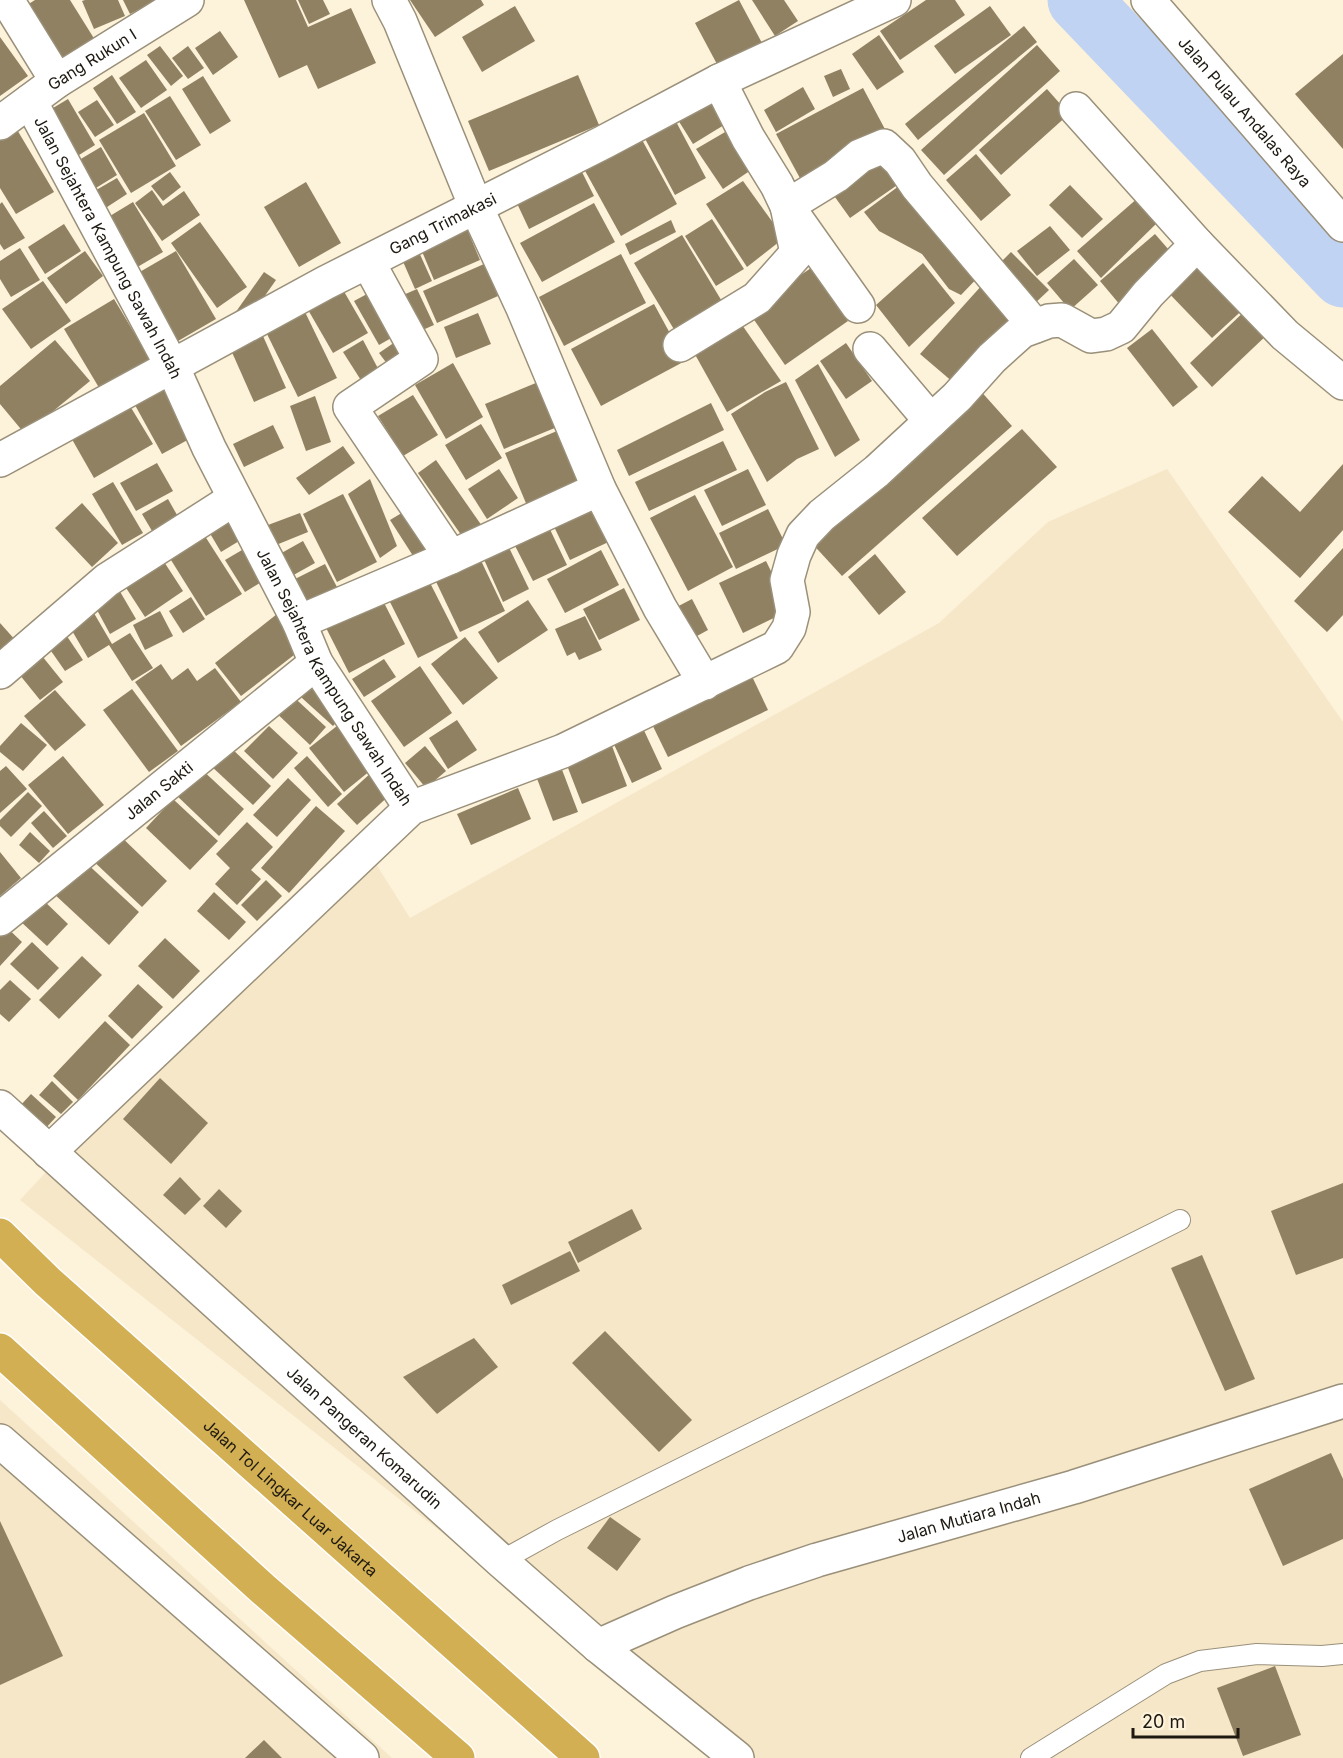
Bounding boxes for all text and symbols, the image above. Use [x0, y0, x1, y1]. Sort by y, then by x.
street label: Gang Rukun I [44, 24, 140, 95]
street label: Jalan Pulau Andalas Raya [1174, 32, 1316, 191]
street label: Jalan Sejahtera Kampung Sawah Indah [30, 113, 186, 382]
street label: Gang Trimakasi [386, 188, 500, 259]
street label: Jalan Sejahtera Kampung Sawah Indah [252, 545, 417, 809]
street label: Jalan Sakti [120, 757, 197, 824]
street label: Jalan Pangeran Komarudin [283, 1362, 447, 1513]
street label: Jalan Tol Lingkar Luar Jakarta [199, 1415, 382, 1581]
street label: Jalan Mutiara Indah [894, 1487, 1043, 1547]
scale bar [1133, 1701, 1238, 1739]
text: 20 m [1142, 1711, 1185, 1732]

